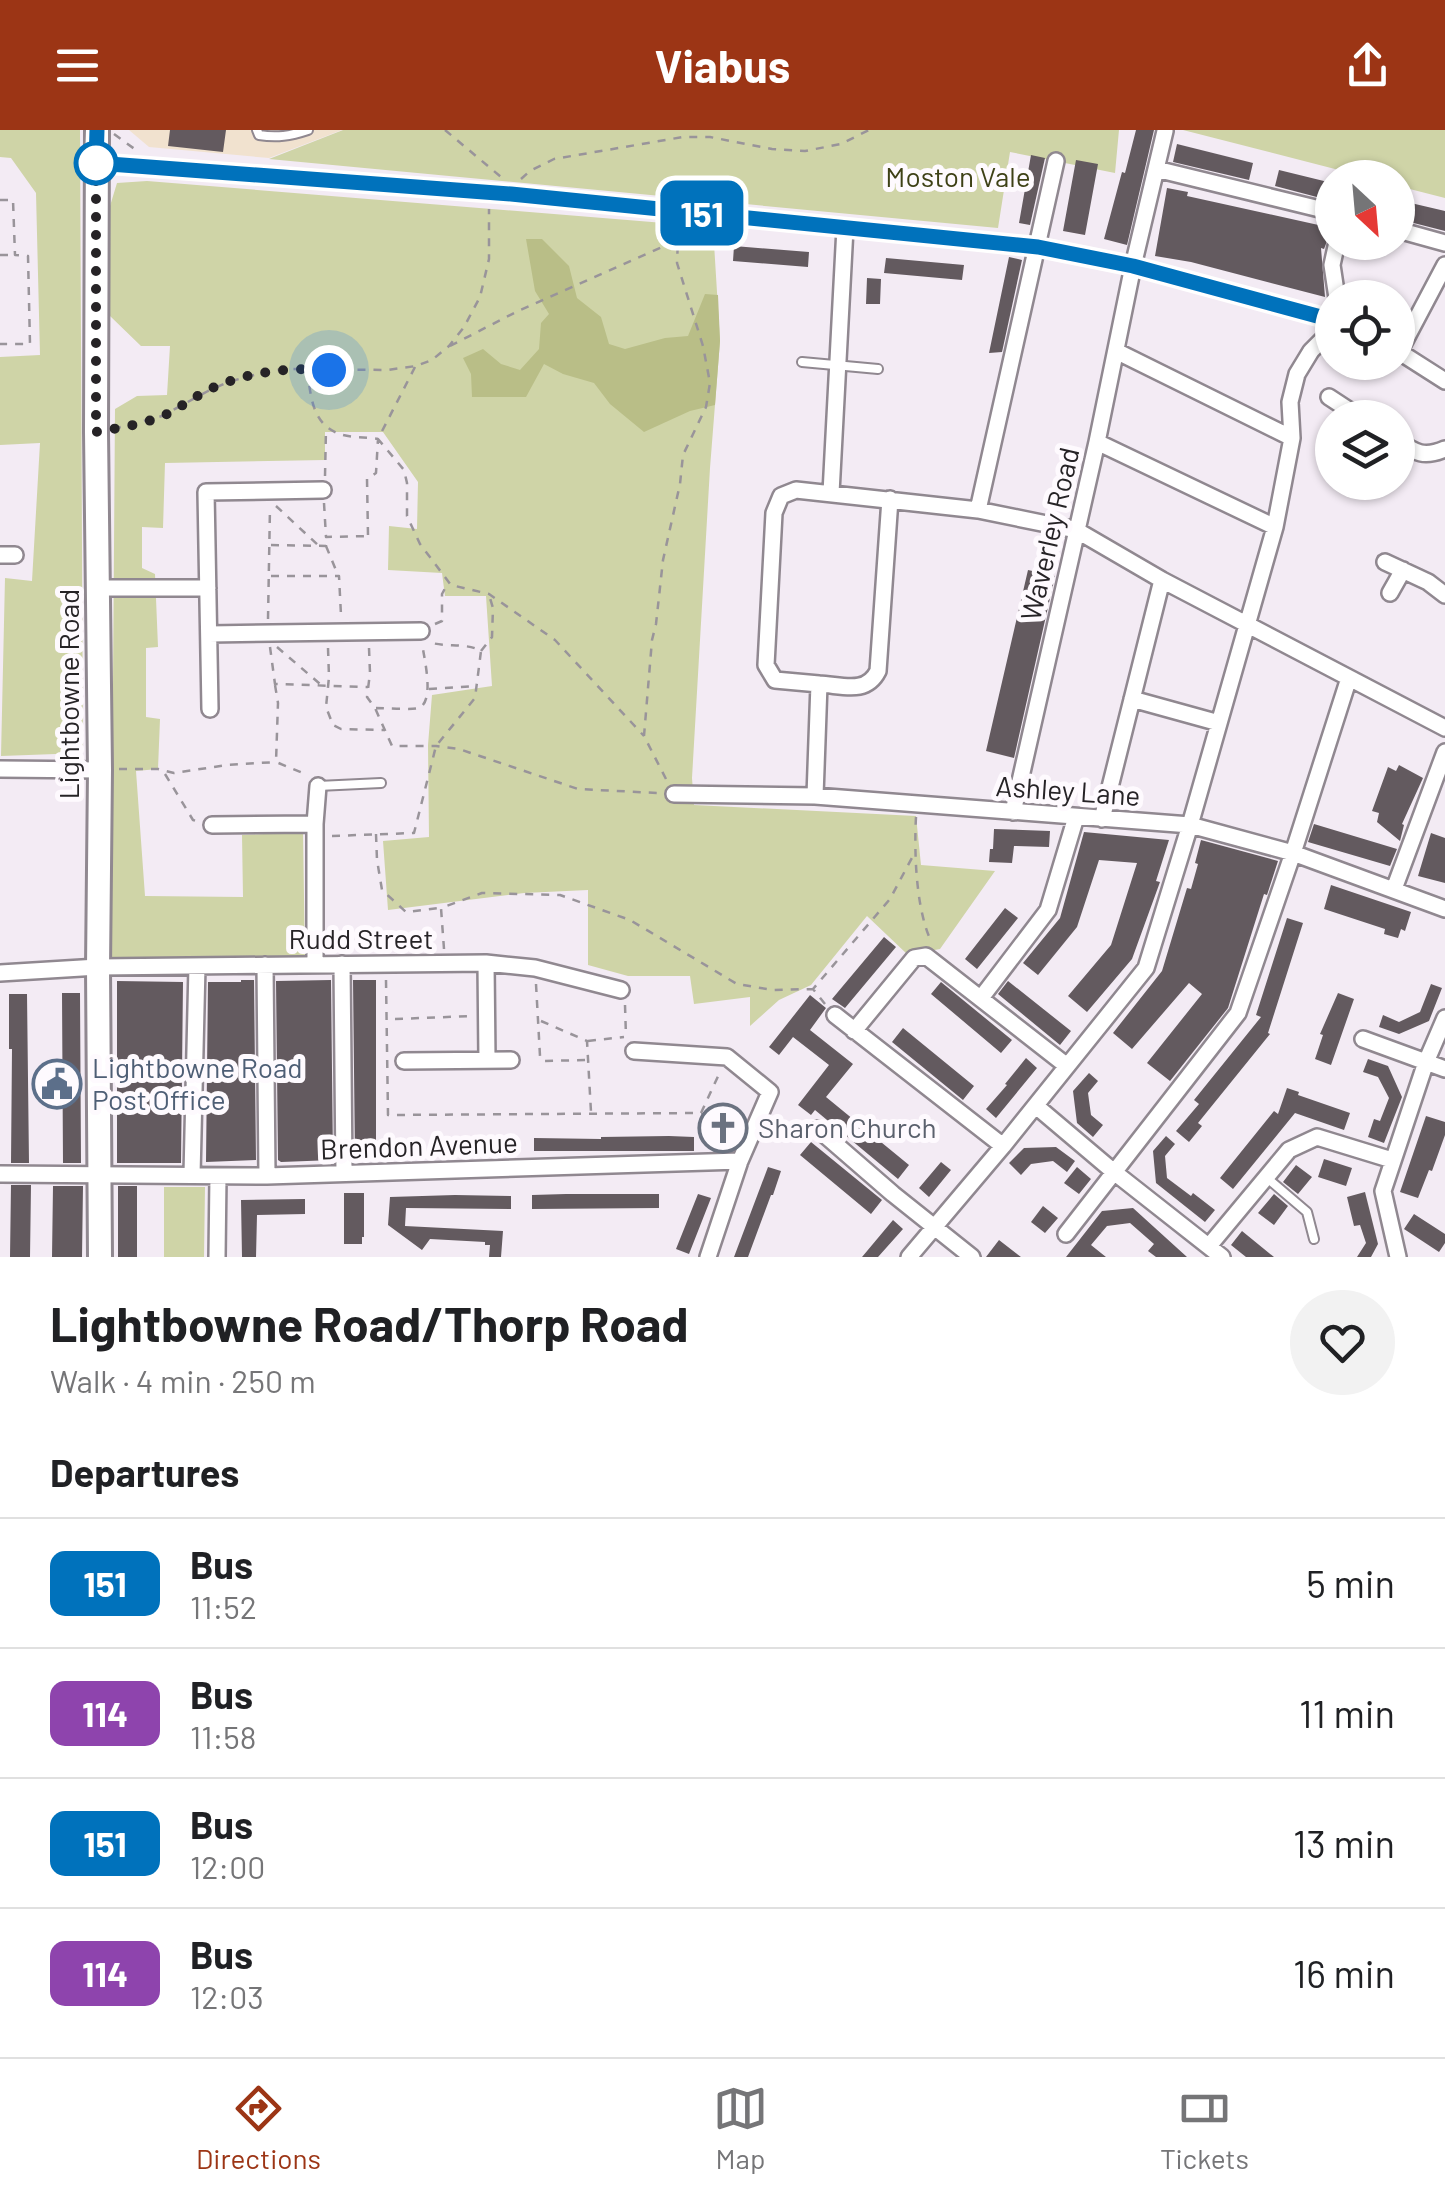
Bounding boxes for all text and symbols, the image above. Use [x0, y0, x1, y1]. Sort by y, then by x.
icon: menu [50, 38, 105, 93]
text: Viabus [655, 38, 790, 92]
icon: share [1340, 38, 1395, 93]
unlabelled marker [75, 142, 117, 184]
park label: Moston Vale [885, 159, 1031, 193]
north arrow [1315, 160, 1415, 260]
map controls [1315, 160, 1415, 500]
line badge: 151 [644, 181, 760, 246]
text: 151 [680, 192, 724, 234]
button: locate [1315, 280, 1415, 380]
your location [304, 345, 354, 395]
button: layers [1315, 400, 1415, 500]
street label: Waverley Road [1013, 444, 1085, 624]
street label: Lightbowne Road [51, 589, 85, 799]
street label: Ashley Lane [995, 768, 1142, 812]
street label: Rudd Street [289, 921, 433, 955]
place label: Lightbowne Road Post Office [92, 1050, 303, 1116]
public building icon: Lightbowne Road Post Office [31, 1058, 83, 1110]
church icon: Sharon Church [697, 1102, 749, 1154]
place label: Sharon Church [758, 1110, 937, 1144]
street label: Brendon Avenue [320, 1125, 518, 1165]
button: heart [1290, 1290, 1395, 1395]
text: Lightbowne Road/Thorp Road [50, 1294, 688, 1352]
text: Walk · 4 min · 250 m [50, 1361, 316, 1399]
text: Departures [50, 1449, 239, 1495]
text: Bus [190, 1541, 253, 1587]
text: 5 min [1306, 1560, 1395, 1606]
text: 151 [83, 1562, 127, 1604]
text: 11:52 [190, 1587, 257, 1625]
text: Bus [190, 1671, 253, 1717]
text: 11 min [1299, 1690, 1395, 1736]
text: 114 [82, 1692, 128, 1734]
text: 11:58 [190, 1717, 256, 1755]
text: Bus [190, 1801, 253, 1847]
text: 13 min [1293, 1820, 1395, 1866]
text: 151 [83, 1822, 127, 1864]
text: 12:00 [190, 1847, 265, 1885]
text: Bus [190, 1931, 253, 1977]
text: 16 min [1293, 1950, 1395, 1996]
text: 114 [82, 1952, 128, 1994]
text: 12:03 [190, 1977, 264, 2015]
tab: Directions [196, 2081, 321, 2175]
tab: Map [713, 2081, 768, 2175]
tab: Tickets [1160, 2081, 1249, 2175]

